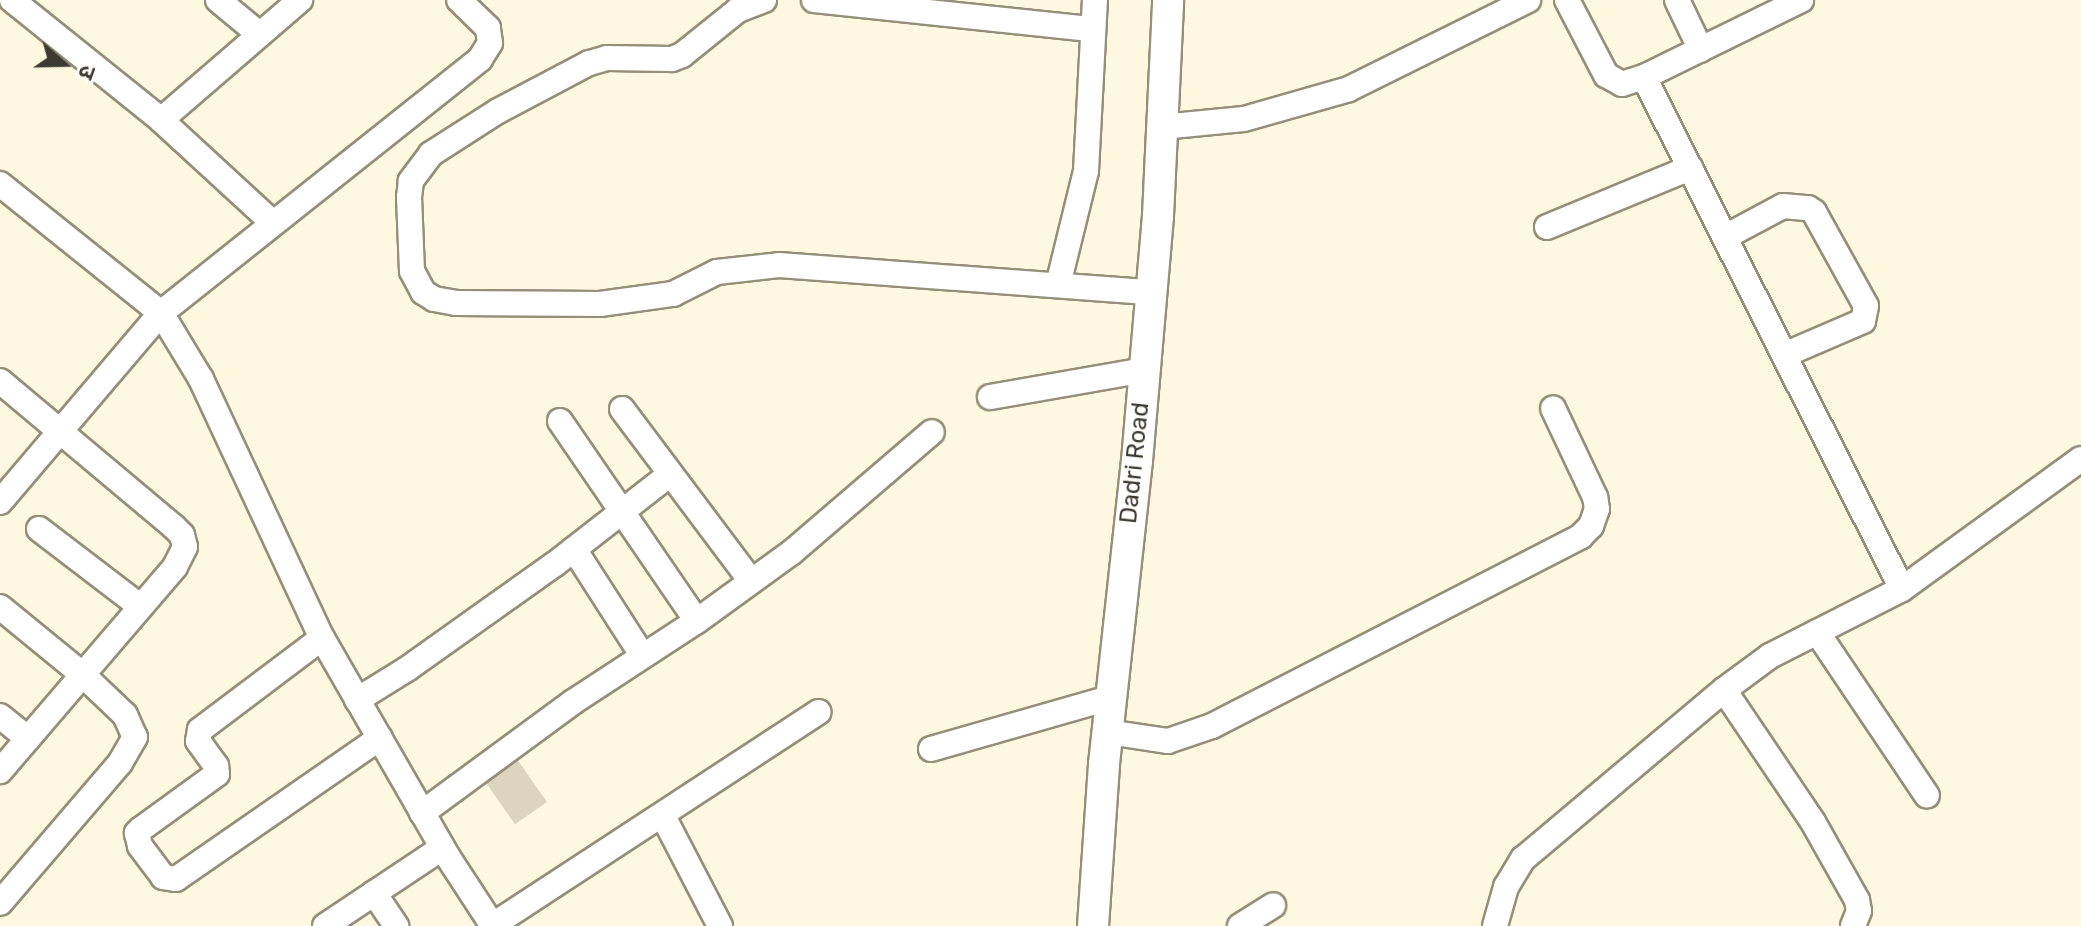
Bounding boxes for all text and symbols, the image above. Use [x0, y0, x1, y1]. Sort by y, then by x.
north arrow [24, 24, 104, 104]
text: उ [72, 62, 102, 83]
street label: Dadri Road [1114, 401, 1156, 525]

